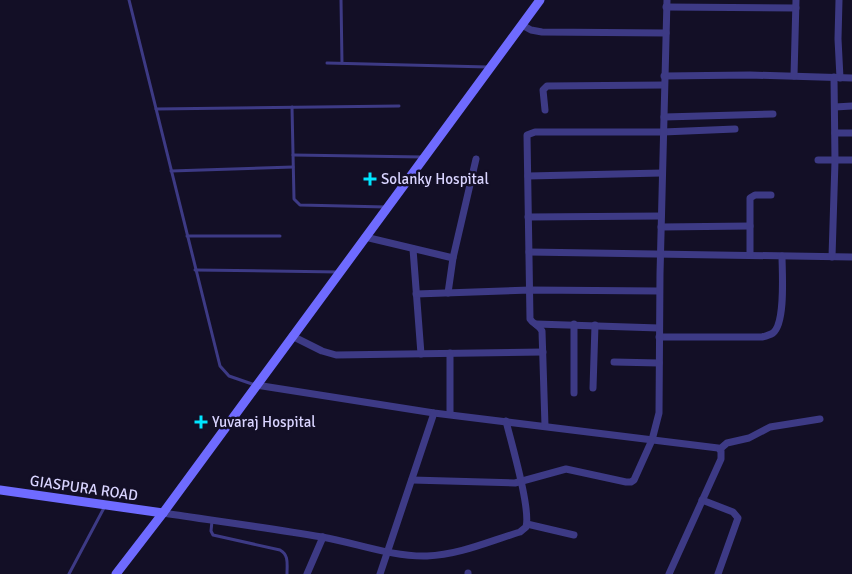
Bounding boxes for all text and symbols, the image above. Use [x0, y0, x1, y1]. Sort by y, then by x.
place label: Solanky Hospital [381, 170, 489, 188]
marker: Solanky Hospital [363, 172, 377, 186]
place label: Yuvaraj Hospital [212, 413, 316, 431]
marker: Yuvaraj Hospital [194, 415, 208, 429]
street label: GIASPURA ROAD [29, 472, 139, 504]

